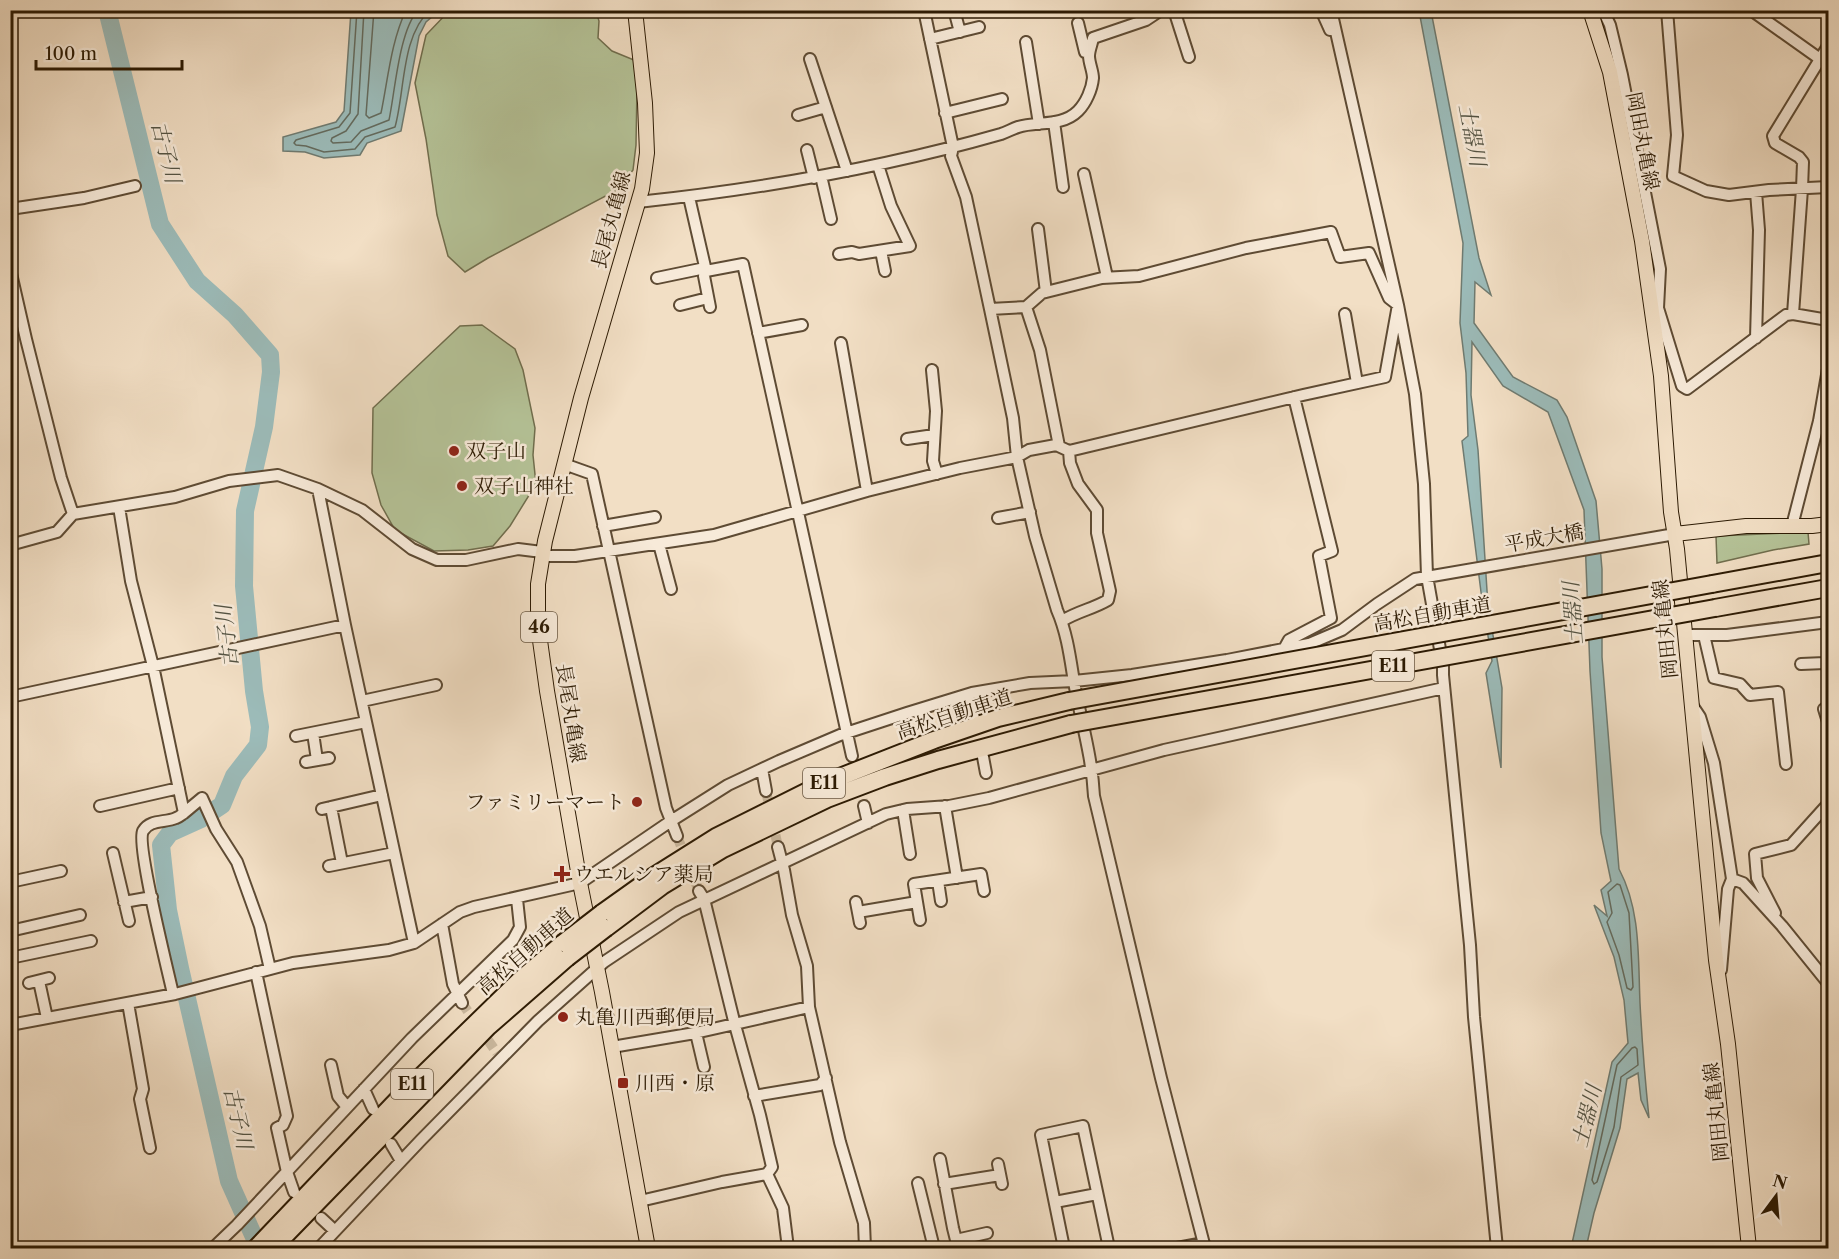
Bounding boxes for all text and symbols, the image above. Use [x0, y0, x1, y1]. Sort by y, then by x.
scale bar [36, 33, 182, 71]
text: 100 m [45, 43, 97, 65]
street label: 岡田丸亀線 [1622, 90, 1664, 192]
water label: 土器川 [1454, 102, 1491, 170]
water label: 古子川 [147, 118, 187, 187]
street label: 長尾丸亀線 [586, 169, 636, 271]
place label: 双子山 [466, 439, 526, 463]
marker: 双子山 [447, 444, 461, 458]
place label: 双子山神社 [474, 474, 574, 498]
marker: 双子山神社 [455, 479, 469, 493]
street label: 平成大橋 [1503, 519, 1585, 557]
street label: 岡田丸亀線 [1648, 578, 1682, 680]
water label: 土器川 [1558, 579, 1587, 645]
street label: 高松自動車道 [1371, 592, 1493, 636]
water label: 古子川 [210, 601, 243, 669]
road number: 46 [521, 612, 557, 642]
road number: E11 [1372, 651, 1414, 681]
street label: 長尾丸亀線 [551, 662, 591, 764]
street label: 高松自動車道 [893, 684, 1015, 744]
road number: E11 [803, 768, 845, 798]
place label: ファミリーマート [465, 790, 625, 814]
marker: ファミリーマート [630, 795, 644, 809]
place label: ウエルシア薬局 [574, 862, 714, 886]
marker: ウエルシア薬局 [555, 867, 569, 881]
street label: 高松自動車道 [472, 903, 578, 999]
place label: 丸亀川西郵便局 [575, 1005, 715, 1029]
marker: 丸亀川西郵便局 [556, 1010, 570, 1024]
street label: 岡田丸亀線 [1699, 1061, 1733, 1163]
road number: E11 [391, 1069, 433, 1099]
place label: 川西・原 [635, 1071, 715, 1095]
marker: 川西・原 [616, 1076, 630, 1090]
water label: 土器川 [1567, 1080, 1607, 1149]
water label: 古子川 [219, 1084, 258, 1153]
north arrow [1746, 1166, 1806, 1226]
text: N [1771, 1170, 1790, 1193]

